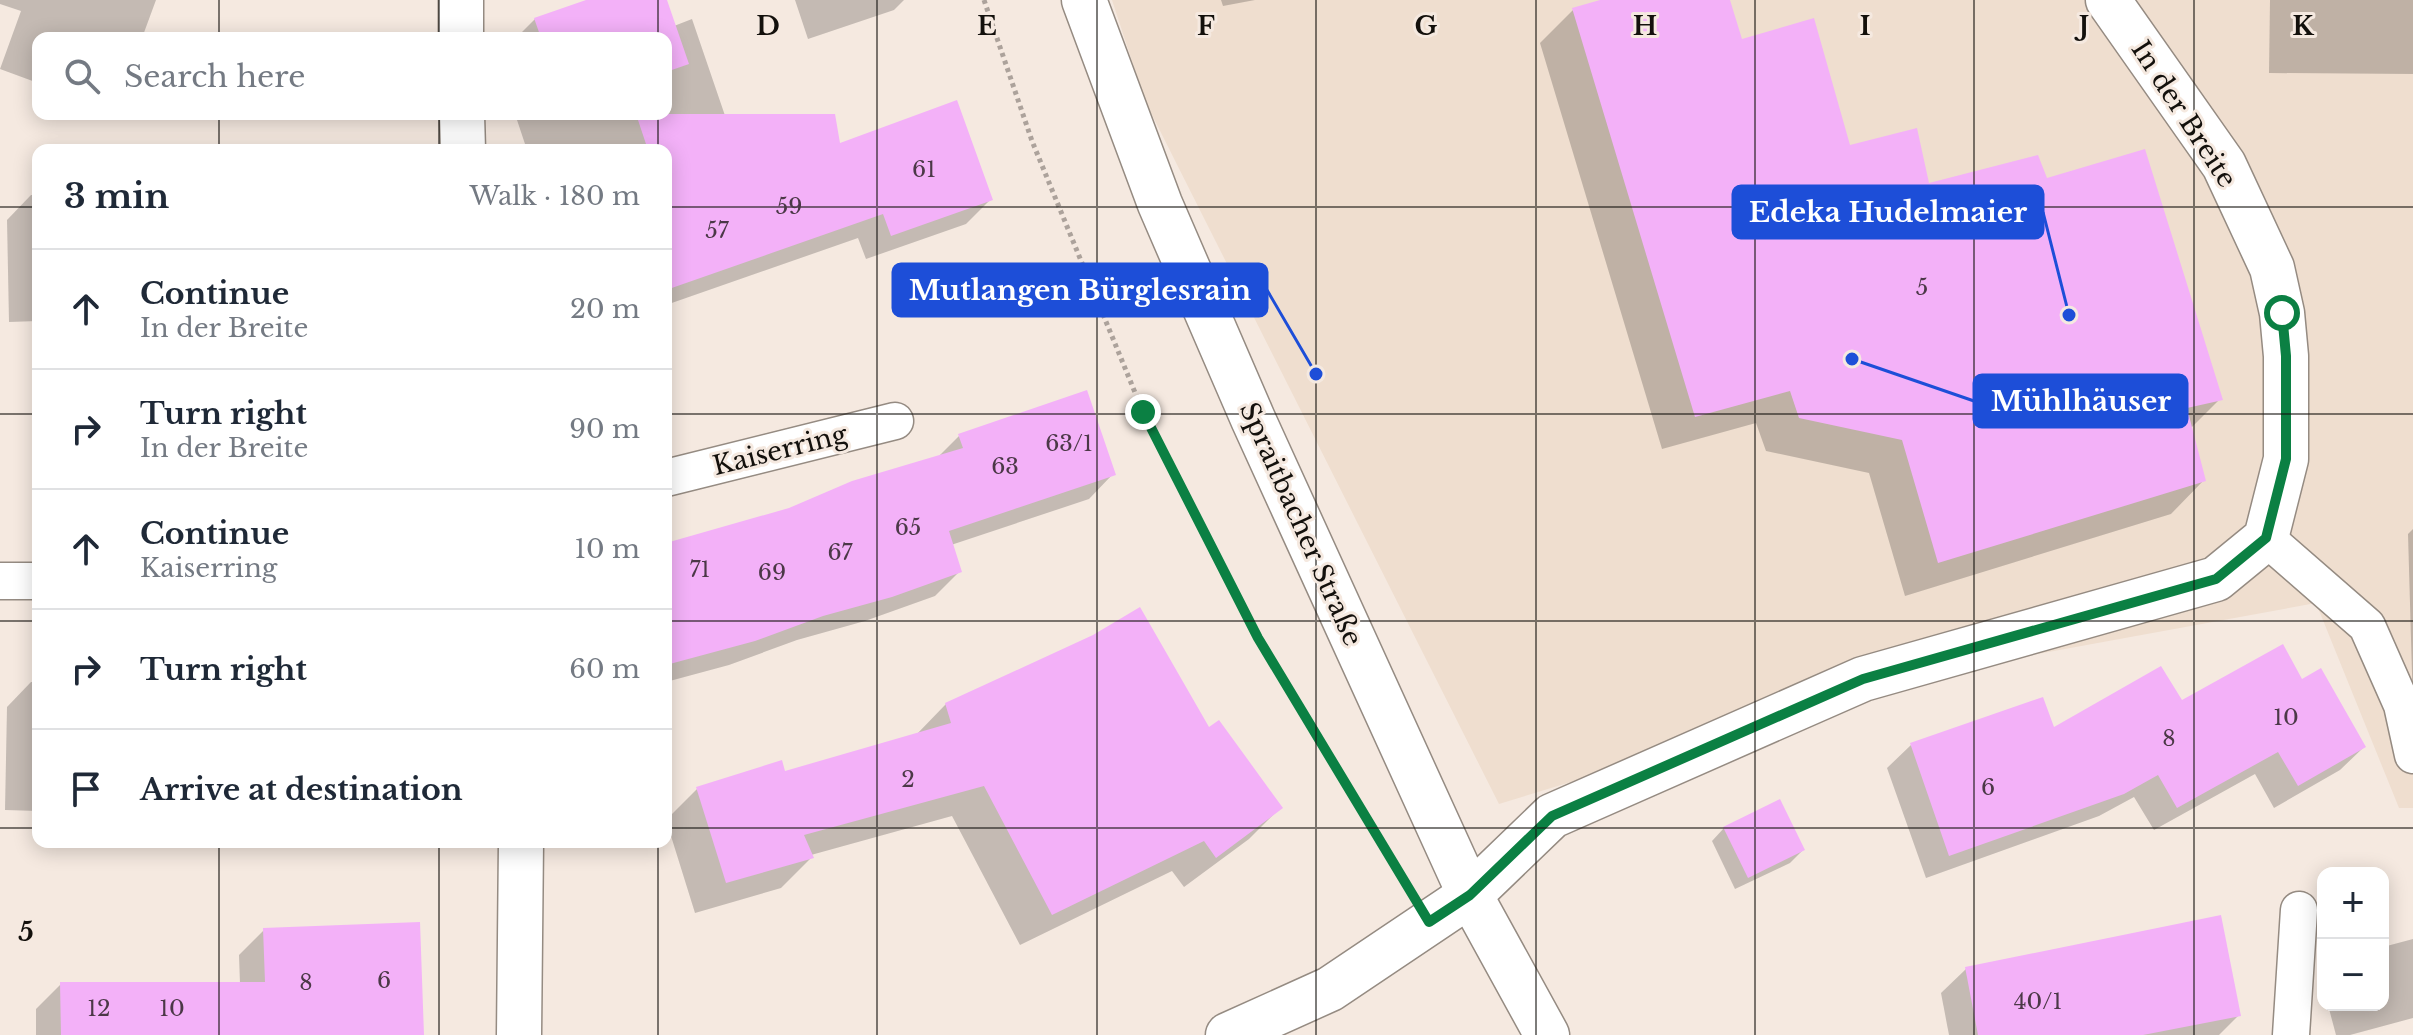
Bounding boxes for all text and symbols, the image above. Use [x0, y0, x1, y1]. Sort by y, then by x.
text: D [756, 10, 780, 42]
text: E [977, 10, 997, 42]
text: F [1197, 10, 1215, 42]
text: G [1415, 10, 1438, 42]
text: H [1633, 10, 1657, 42]
text: I [1859, 10, 1871, 42]
text: J [2074, 10, 2089, 42]
text: K [2292, 10, 2314, 42]
search box [32, 32, 672, 120]
street label: In der Breite [2125, 35, 2243, 193]
icon: search [60, 54, 104, 98]
text: Search here [124, 58, 305, 95]
house number: 61 [912, 156, 936, 183]
text: 3 min [64, 175, 169, 217]
text: Walk · 180 m [470, 180, 640, 212]
callout: Edeka Hudelmaier [1733, 186, 2043, 238]
house number: 59 [776, 193, 802, 220]
text: Edeka Hudelmaier [1749, 195, 2027, 230]
house number: 57 [705, 217, 730, 244]
callout: Mutlangen Bürglesrain [893, 264, 1267, 316]
text: Mutlangen Bürglesrain [909, 273, 1251, 308]
house number: 5 [1916, 274, 1928, 301]
text: Continue [140, 275, 289, 312]
icon: ahead [64, 287, 108, 331]
text: 20 m [570, 293, 640, 325]
route start [2264, 295, 2300, 331]
text: In der Breite [140, 312, 308, 344]
callout: Mühlhäuser [1974, 375, 2187, 427]
text: Mühlhäuser [1991, 384, 2171, 419]
route end [1125, 394, 1161, 430]
text: Turn right [140, 395, 307, 432]
street label: Spraitbacher Straße [1233, 397, 1369, 651]
icon: right [64, 407, 108, 451]
text: 90 m [569, 413, 640, 445]
street label: Kaiserring [709, 418, 851, 482]
house number: 63/1 [1045, 430, 1093, 457]
text: In der Breite [140, 432, 308, 464]
house number: 63 [991, 453, 1019, 480]
house number: 65 [895, 514, 921, 541]
text: Continue [140, 515, 289, 552]
icon: ahead [64, 527, 108, 571]
text: 10 m [574, 533, 640, 565]
house number: 67 [827, 539, 854, 566]
text: Kaiserring [140, 552, 277, 584]
house number: 71 [690, 556, 710, 583]
house number: 69 [758, 559, 786, 586]
icon: right [64, 647, 108, 691]
text: Turn right [140, 651, 307, 688]
text: 60 m [569, 653, 640, 685]
house number: 10 [2273, 704, 2299, 731]
house number: 8 [2162, 725, 2176, 752]
house number: 2 [901, 766, 915, 793]
icon: arrive [64, 767, 108, 811]
text: Arrive at destination [140, 771, 463, 808]
house number: 6 [1981, 774, 1995, 801]
map controls [2317, 867, 2389, 1011]
button: + [2317, 867, 2389, 939]
text: 5 [18, 916, 34, 948]
button: − [2317, 939, 2389, 1011]
house number: 6 [377, 967, 391, 994]
house number: 8 [299, 969, 313, 996]
house number: 40/1 [2014, 988, 2062, 1015]
house number: 12 [87, 995, 111, 1022]
house number: 10 [159, 995, 185, 1022]

